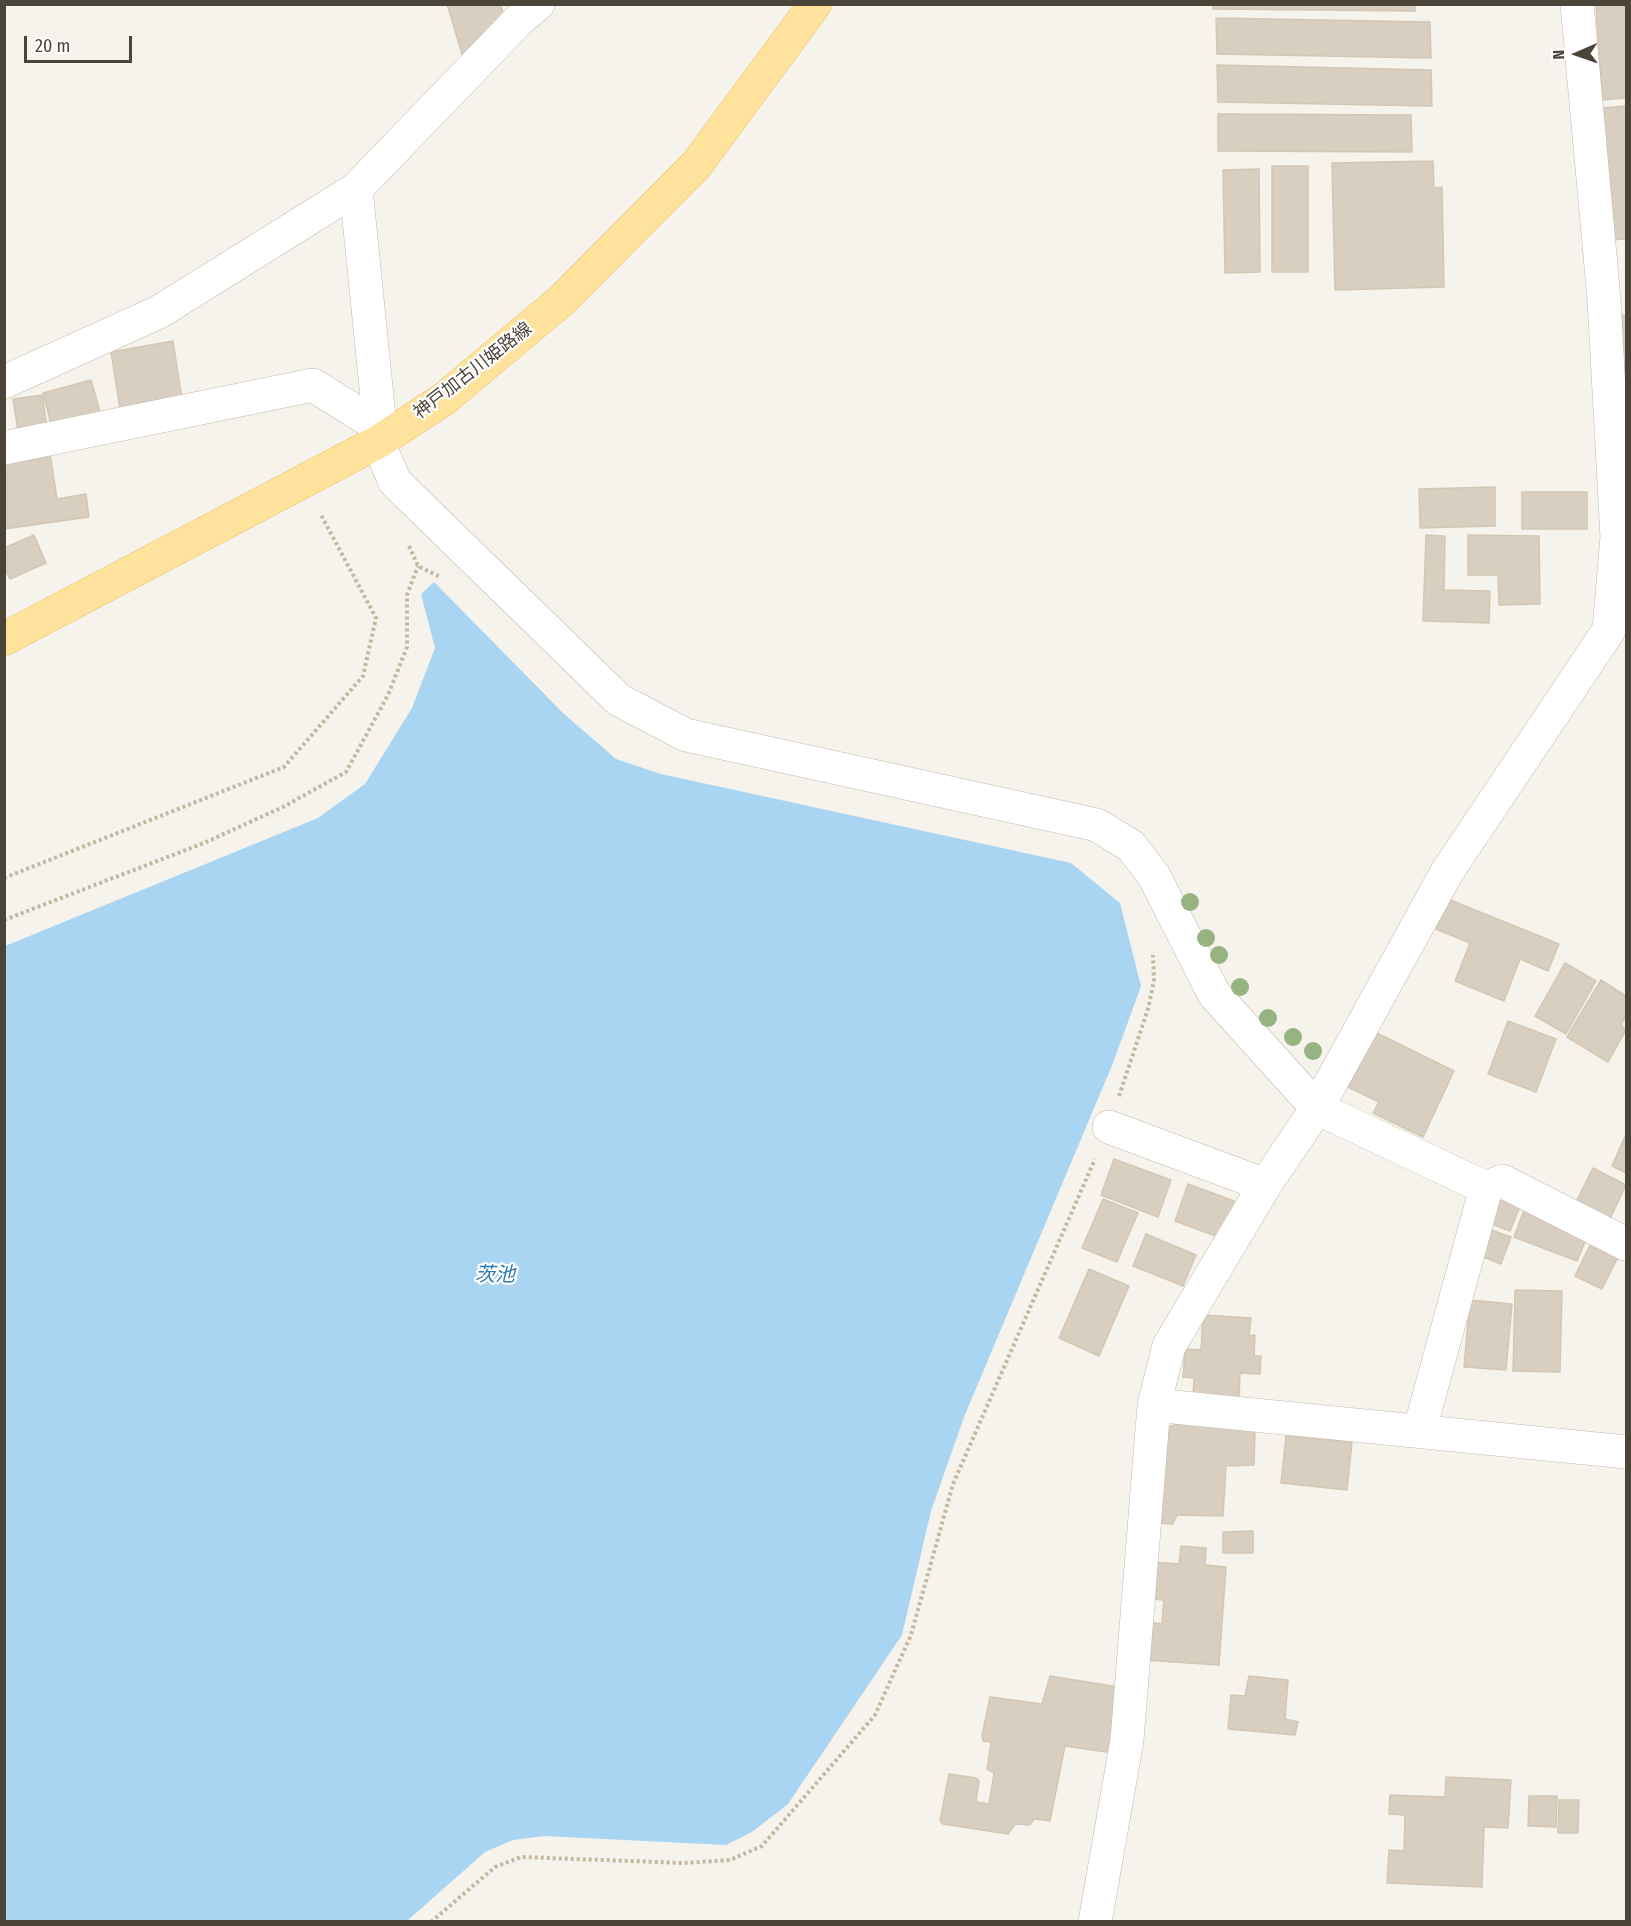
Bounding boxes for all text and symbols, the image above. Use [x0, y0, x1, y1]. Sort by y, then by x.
scale bar [27, 24, 135, 62]
north arrow [1547, 24, 1607, 84]
text: 20 m [35, 35, 70, 57]
text: N [1549, 50, 1568, 60]
street label: 神戸加古川姫路線 [410, 318, 536, 424]
water label: 茨池 [475, 1263, 515, 1287]

